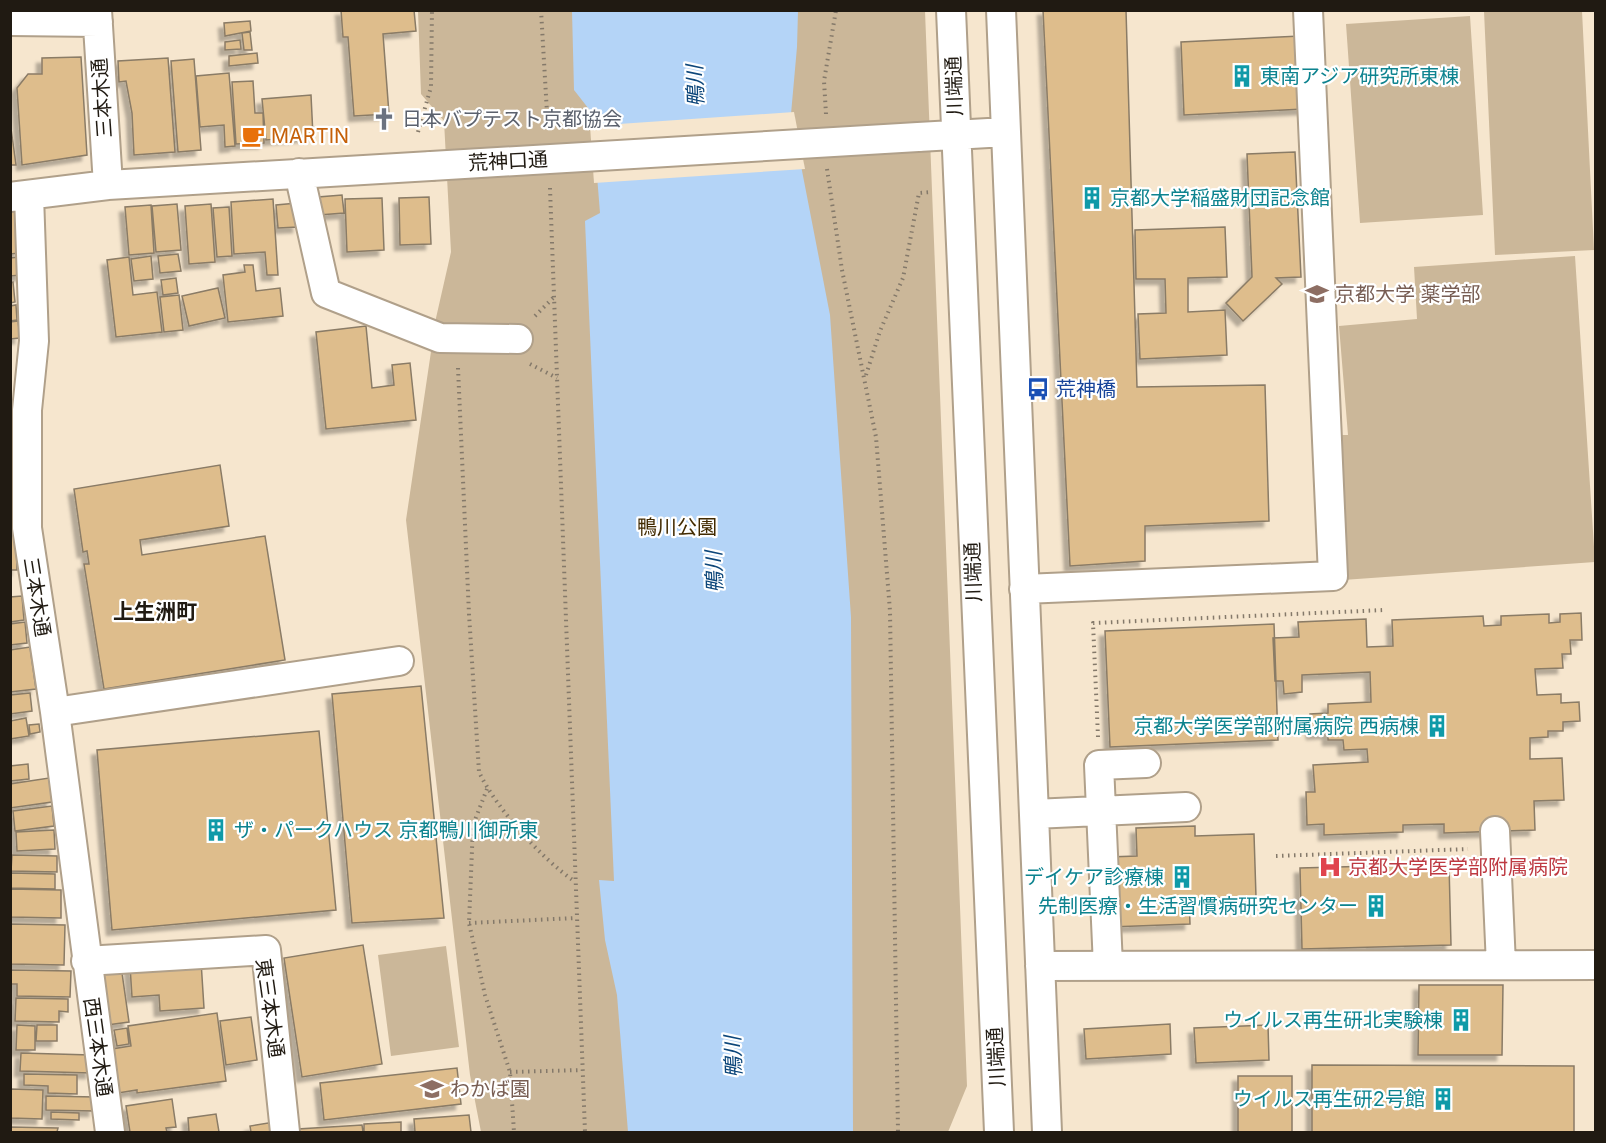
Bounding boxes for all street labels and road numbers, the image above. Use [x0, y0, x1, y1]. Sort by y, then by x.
street label: 川端通 [941, 56, 967, 116]
street label: 三本木通 [87, 57, 117, 139]
street label: 荒神口通 [467, 147, 549, 175]
street label: 川端通 [960, 542, 986, 602]
street label: 三本木通 [19, 556, 55, 638]
street label: 東三本木通 [251, 957, 289, 1059]
street label: 西三本木通 [79, 996, 117, 1098]
street label: 川端通 [982, 1026, 1010, 1088]

